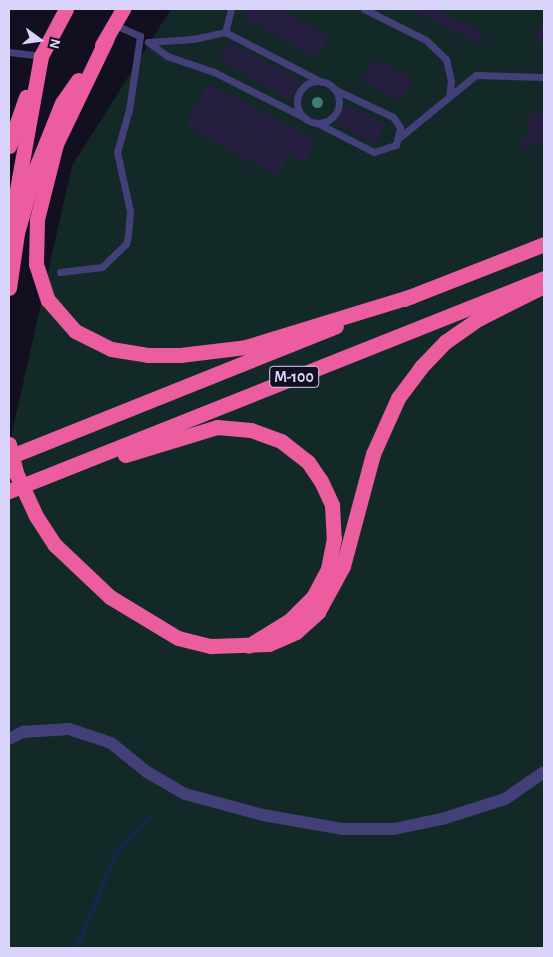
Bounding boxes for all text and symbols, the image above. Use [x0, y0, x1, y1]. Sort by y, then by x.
north arrow [15, 15, 65, 65]
text: N [47, 37, 63, 50]
road number: M-100 [269, 364, 319, 391]

